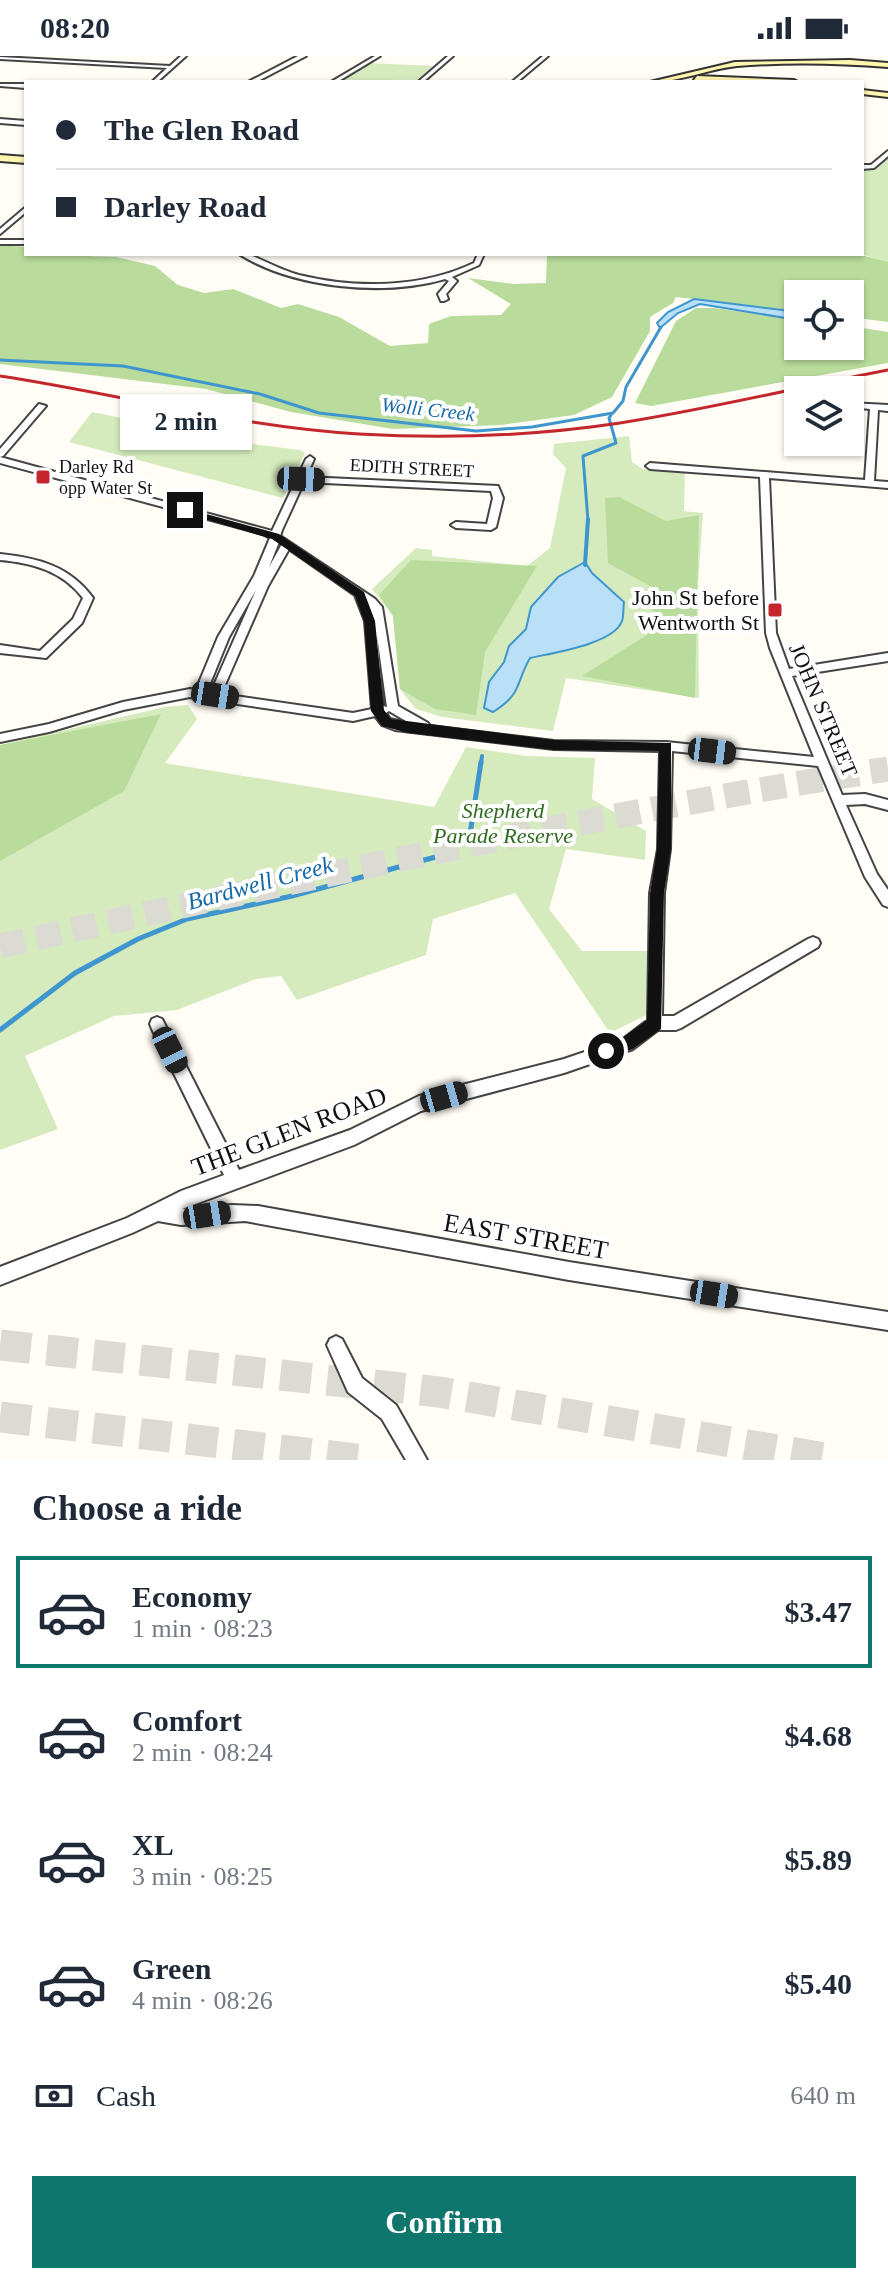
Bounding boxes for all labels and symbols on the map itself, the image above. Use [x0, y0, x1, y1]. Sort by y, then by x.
water label: Wolli Creek [380, 393, 477, 425]
callout: 2 min [119, 394, 251, 450]
street label: EDITH STREET [349, 455, 475, 481]
place label: Darley Rd opp Water St [59, 457, 152, 498]
car [277, 466, 325, 492]
marker: Darley Rd opp Water St [34, 468, 52, 486]
route end [167, 492, 203, 528]
place label: John St before Wentworth St [632, 585, 759, 635]
marker: John St before Wentworth St [766, 601, 784, 619]
street label: JOHN STREET [784, 640, 863, 781]
car [189, 679, 241, 711]
car [687, 736, 737, 766]
park label: Shepherd Parade Reserve [432, 798, 573, 848]
water label: Bardwell Creek [184, 851, 336, 915]
car [149, 1023, 191, 1077]
route start [588, 1033, 624, 1069]
car [418, 1079, 470, 1115]
street label: THE GLEN ROAD [188, 1081, 391, 1182]
car [181, 1199, 233, 1231]
street label: EAST STREET [441, 1208, 610, 1265]
car [688, 1278, 740, 1310]

